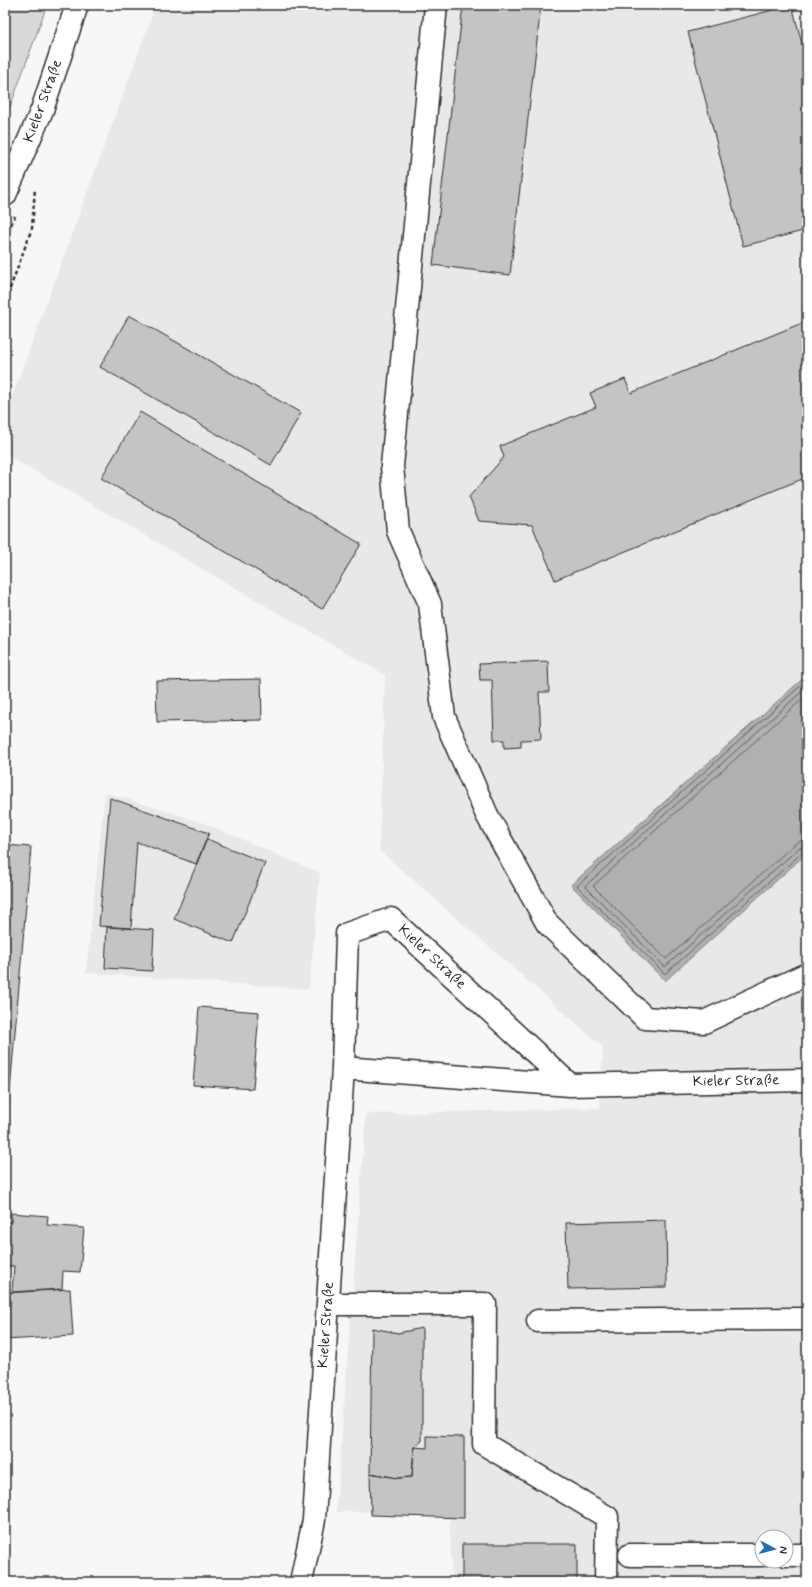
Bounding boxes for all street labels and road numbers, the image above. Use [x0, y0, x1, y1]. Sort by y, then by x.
street label: Kieler Straße [19, 57, 67, 145]
street label: Kieler Straße [393, 920, 471, 994]
street label: Kieler Straße [692, 1070, 780, 1092]
street label: Kieler Straße [313, 1281, 339, 1369]

